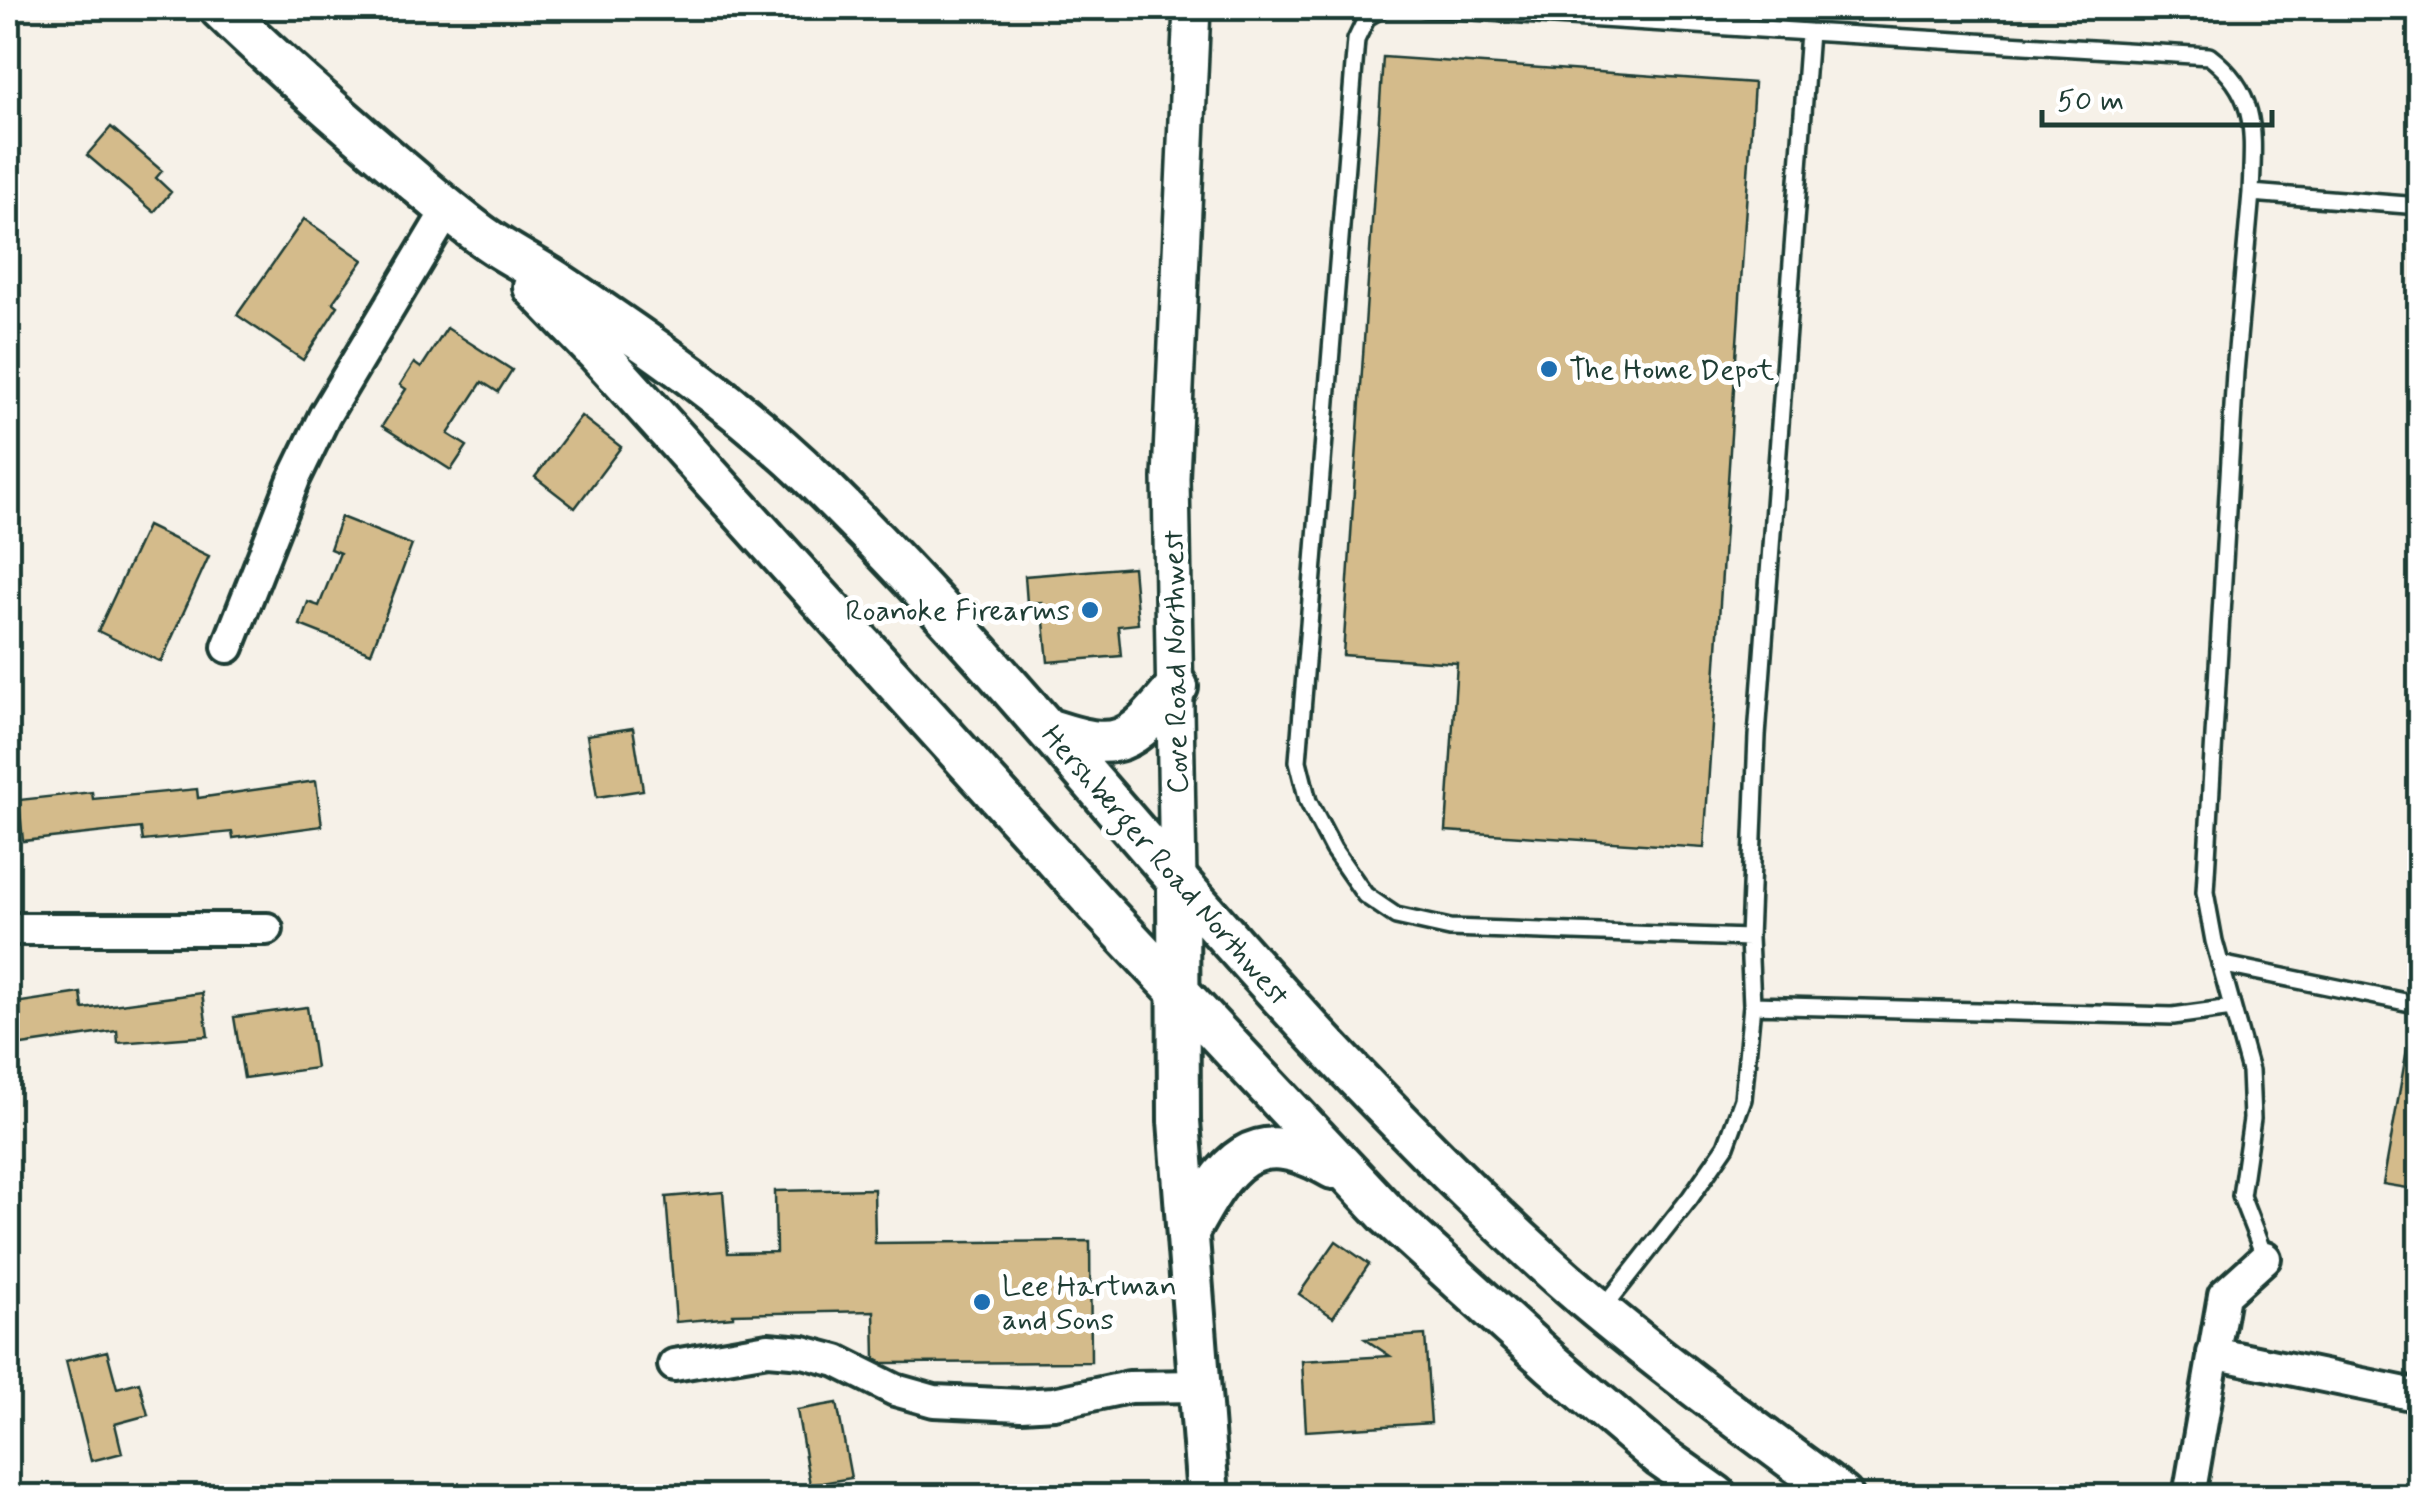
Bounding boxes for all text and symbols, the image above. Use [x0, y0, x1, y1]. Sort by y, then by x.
scale bar [2042, 65, 2272, 127]
text: 50 m [2057, 82, 2124, 121]
place label: The Home Depot [1569, 351, 1775, 390]
marker: The Home Depot [1538, 358, 1560, 380]
street label: Cove Road Northwest [1155, 529, 1198, 794]
place label: Roanoke Firearms [845, 592, 1070, 631]
marker: Roanoke Firearms [1079, 599, 1101, 621]
street label: Hershberger Road Northwest [1030, 717, 1298, 1017]
place label: Lee Hartman and Sons [1002, 1267, 1177, 1340]
marker: Lee Hartman and Sons [971, 1291, 993, 1313]

